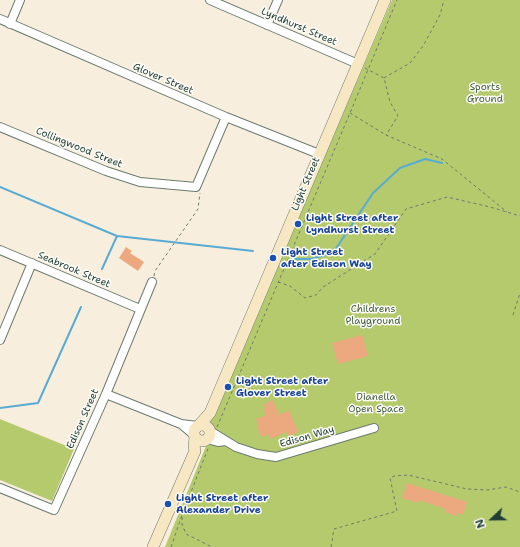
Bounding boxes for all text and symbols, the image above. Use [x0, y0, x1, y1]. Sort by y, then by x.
street label: Lyndhurst Street [259, 6, 339, 48]
street label: Glover Street [131, 61, 195, 97]
park label: Sports Ground [467, 81, 503, 104]
street label: Collingwood Street [34, 125, 124, 171]
street label: Light Street [289, 155, 323, 213]
place label: Light Street after Lyndhurst Street [306, 212, 398, 236]
marker: Light Street after Lyndhurst Street [293, 219, 303, 229]
place label: Light Street after Edison Way [281, 246, 372, 270]
street label: Seabrook Street [36, 249, 112, 291]
marker: Light Street after Edison Way [268, 253, 278, 263]
park label: Childrens Playground [346, 303, 400, 326]
place label: Light Street after Glover Street [236, 375, 328, 398]
marker: Light Street after Glover Street [223, 382, 233, 392]
street label: Edison Street [64, 387, 102, 451]
park label: Dianella Open Space [348, 391, 404, 414]
street label: Edison Way [278, 423, 336, 451]
place label: Light Street after Alexander Drive [176, 492, 268, 516]
marker: Light Street after Alexander Drive [163, 499, 173, 509]
north arrow [472, 499, 512, 539]
text: N [472, 517, 489, 531]

